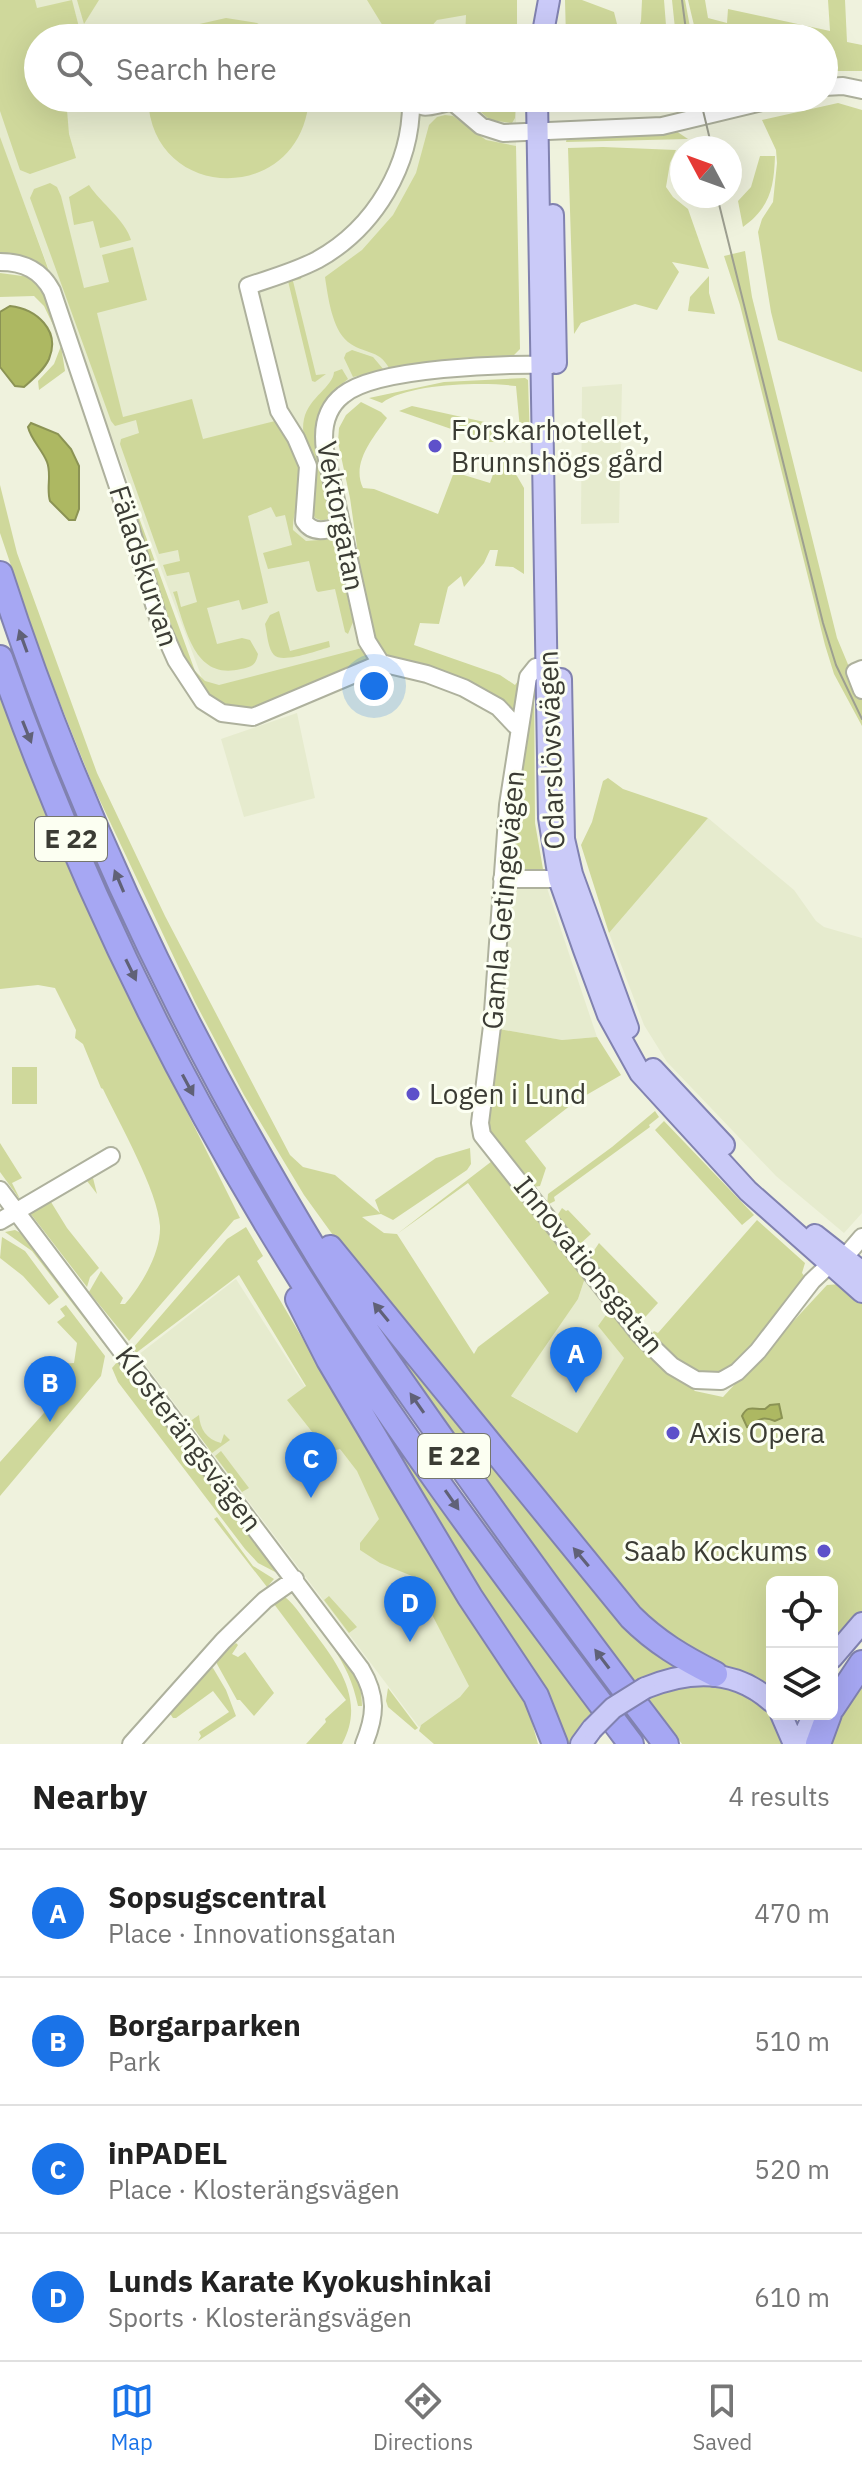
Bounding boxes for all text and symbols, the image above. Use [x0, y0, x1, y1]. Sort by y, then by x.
search box [24, 24, 838, 112]
icon: search [52, 46, 96, 90]
text: Search here [116, 49, 277, 88]
north arrow [670, 136, 742, 208]
place label: Forskarhotellet, Brunnshögs gård [451, 411, 664, 480]
marker: Forskarhotellet, Brunnshögs gård [426, 437, 444, 455]
street label: Vektorgatan [309, 438, 374, 594]
street label: Fäladskurvan [101, 481, 188, 651]
one-way arrow [16, 629, 29, 653]
street label: Odarslövsvägen [529, 650, 572, 850]
your location [354, 666, 394, 706]
one-way arrow [20, 720, 33, 744]
street label: Gamla Getingevägen [473, 769, 532, 1031]
road number: E 22 [35, 817, 107, 861]
one-way arrow [112, 869, 125, 893]
one-way arrow [124, 958, 138, 982]
one-way arrow [181, 1074, 195, 1096]
place label: Logen i Lund [429, 1075, 586, 1112]
marker: Logen i Lund [404, 1085, 422, 1103]
street label: Innovationsgatan [506, 1168, 673, 1361]
one-way arrow [373, 1302, 390, 1322]
pin: A [550, 1327, 602, 1393]
street label: Klosterängsvägen [108, 1339, 271, 1539]
pin: B [24, 1356, 76, 1422]
one-way arrow [410, 1393, 425, 1414]
place label: Axis Opera [689, 1414, 825, 1451]
marker: Axis Opera [664, 1424, 682, 1442]
pin: C [285, 1432, 337, 1498]
road number: E 22 [418, 1434, 490, 1478]
one-way arrow [444, 1489, 460, 1511]
place label: Saab Kockums [624, 1532, 808, 1569]
marker: Saab Kockums [815, 1542, 833, 1560]
one-way arrow [573, 1547, 590, 1567]
pin: D [384, 1576, 436, 1642]
map controls [766, 1576, 838, 1720]
button: locate [766, 1576, 838, 1648]
button: layers [766, 1648, 838, 1720]
one-way arrow [595, 1649, 611, 1670]
text: Nearby [32, 1774, 147, 1818]
text: 4 results [728, 1779, 830, 1813]
text: Sopsugscentral [108, 1877, 326, 1916]
text: A [49, 1896, 67, 1930]
text: 470 m [754, 1896, 830, 1930]
text: Place · Innovationsgatan [108, 1916, 396, 1950]
text: Borgarparken [108, 2005, 301, 2044]
text: B [49, 2024, 67, 2058]
text: 510 m [754, 2024, 830, 2058]
text: Park [108, 2044, 161, 2078]
text: inPADEL [108, 2133, 228, 2172]
text: C [50, 2152, 66, 2186]
text: 520 m [754, 2152, 830, 2186]
text: Place · Klosterängsvägen [108, 2172, 400, 2206]
text: Lunds Karate Kyokushinkai [108, 2261, 492, 2300]
text: D [49, 2280, 67, 2314]
text: 610 m [754, 2280, 830, 2314]
text: Sports · Klosterängsvägen [108, 2300, 412, 2334]
tab: Map [110, 2379, 154, 2456]
tab: Directions [373, 2379, 473, 2456]
tab: Saved [692, 2379, 752, 2456]

